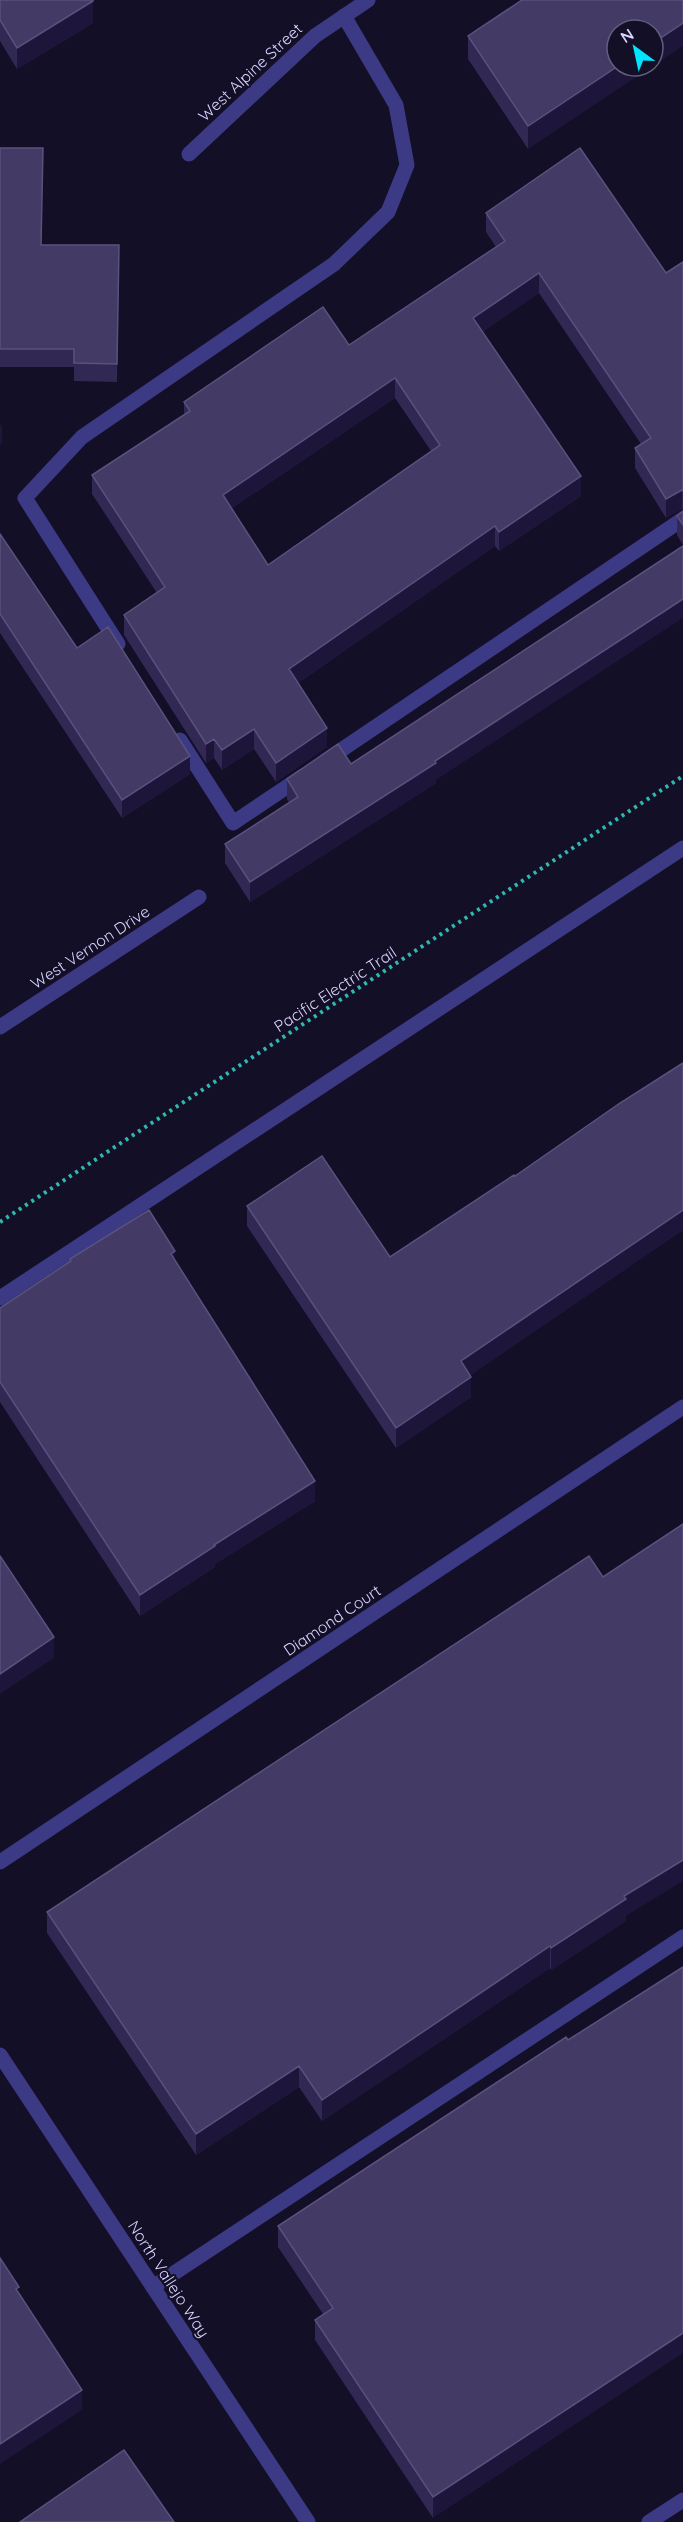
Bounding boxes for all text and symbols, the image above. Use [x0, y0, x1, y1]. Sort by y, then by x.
north arrow [605, 18, 665, 78]
street label: West Alpine Street [194, 19, 306, 125]
text: N [616, 24, 637, 47]
street label: West Vernon Drive [27, 901, 153, 993]
street label: Pacific Electric Trail [270, 942, 400, 1036]
street label: Diamond Court [280, 1580, 384, 1660]
street label: North Vallejo Way [124, 2217, 214, 2341]

